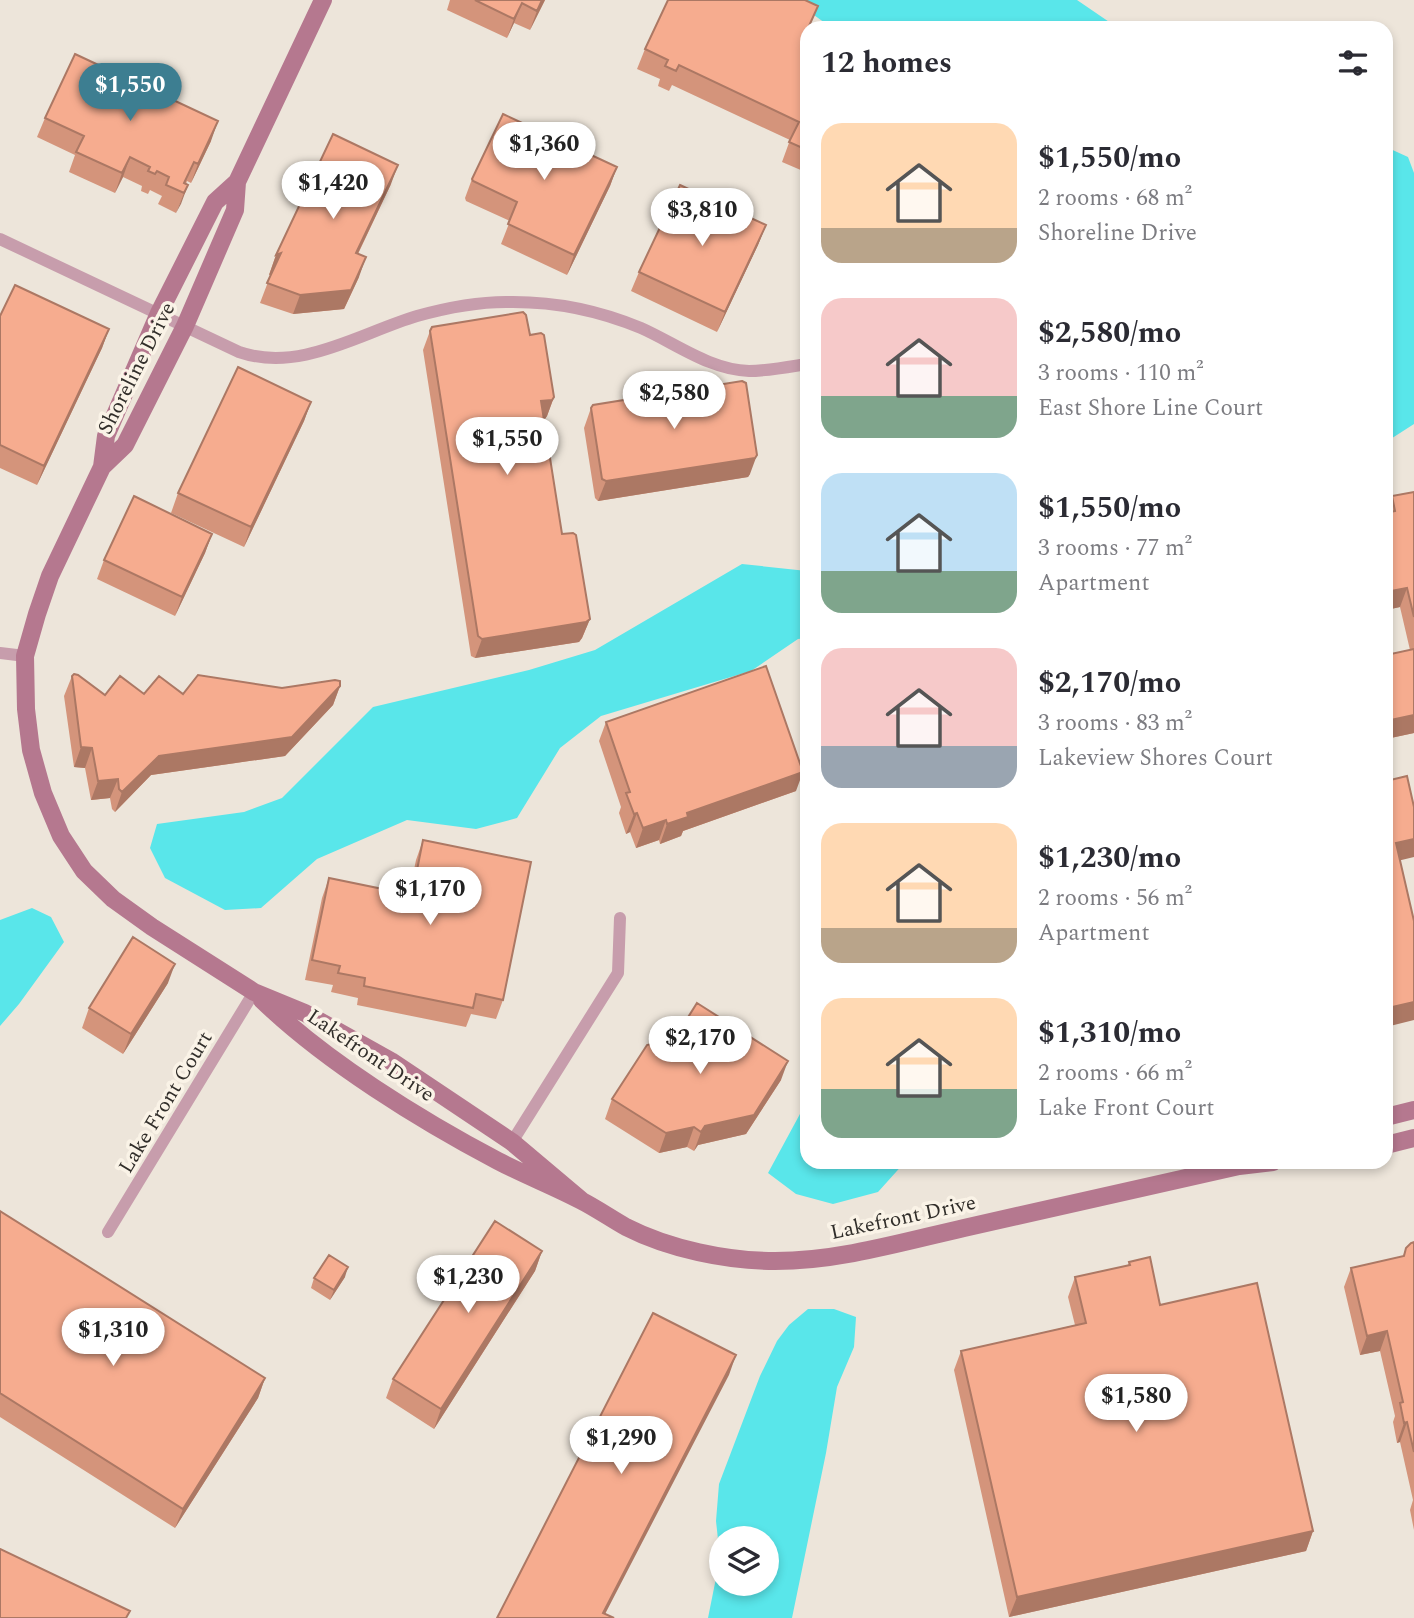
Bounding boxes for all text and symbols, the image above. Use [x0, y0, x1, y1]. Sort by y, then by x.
text: 12 homes [821, 40, 952, 86]
icon: filters [1334, 44, 1372, 82]
pin: $1,550 [73, 64, 187, 123]
text: $1,550 [95, 68, 165, 103]
pin: $1,360 [487, 122, 601, 182]
text: $1,360 [509, 127, 579, 162]
text: $1,550/mo [1038, 135, 1181, 181]
icon: home [877, 151, 961, 235]
pin: $1,420 [276, 162, 390, 221]
text: $1,420 [298, 166, 368, 201]
text: 2 rooms · 68 m² [1038, 181, 1192, 216]
pin: $3,810 [645, 188, 759, 248]
text: $3,810 [667, 193, 737, 228]
text: Shoreline Drive [1038, 216, 1197, 251]
street label: Shoreline Drive [90, 297, 184, 440]
text: $2,580/mo [1038, 310, 1181, 356]
icon: home [877, 326, 961, 410]
text: 3 rooms · 110 m² [1038, 356, 1204, 391]
pin: $2,580 [617, 372, 731, 431]
text: $2,580 [639, 376, 709, 411]
text: East Shore Line Court [1038, 391, 1263, 426]
pin: $1,550 [450, 418, 564, 477]
text: $1,550 [472, 422, 542, 457]
text: $1,550/mo [1038, 485, 1181, 531]
icon: home [877, 501, 961, 585]
text: 3 rooms · 77 m² [1038, 531, 1192, 566]
text: Apartment [1038, 566, 1150, 601]
text: $2,170/mo [1038, 660, 1181, 706]
icon: home [877, 676, 961, 760]
text: 3 rooms · 83 m² [1038, 706, 1192, 741]
text: Lakeview Shores Court [1038, 741, 1273, 776]
text: $1,230/mo [1038, 835, 1181, 881]
icon: home [877, 851, 961, 935]
pin: $1,170 [373, 867, 487, 927]
text: $1,170 [395, 872, 465, 907]
text: 2 rooms · 56 m² [1038, 881, 1192, 916]
text: Apartment [1038, 916, 1150, 951]
street label: Lakefront Drive [300, 1001, 441, 1111]
text: $1,310/mo [1038, 1010, 1181, 1056]
pin: $2,170 [643, 1016, 757, 1076]
text: $2,170 [665, 1021, 735, 1056]
street label: Lake Front Court [111, 1025, 221, 1180]
icon: home [877, 1026, 961, 1110]
text: 2 rooms · 66 m² [1038, 1056, 1192, 1091]
text: Lake Front Court [1038, 1091, 1214, 1126]
street label: Lakefront Drive [827, 1187, 979, 1249]
pin: $1,230 [411, 1256, 525, 1315]
text: $1,230 [433, 1260, 503, 1295]
pin: $1,310 [56, 1308, 170, 1368]
text: $1,310 [78, 1313, 148, 1348]
pin: $1,580 [1079, 1374, 1193, 1434]
text: $1,580 [1101, 1379, 1171, 1414]
pin: $1,290 [564, 1416, 678, 1476]
text: $1,290 [586, 1421, 656, 1456]
map controls [709, 1526, 779, 1596]
button: layers [709, 1526, 779, 1596]

